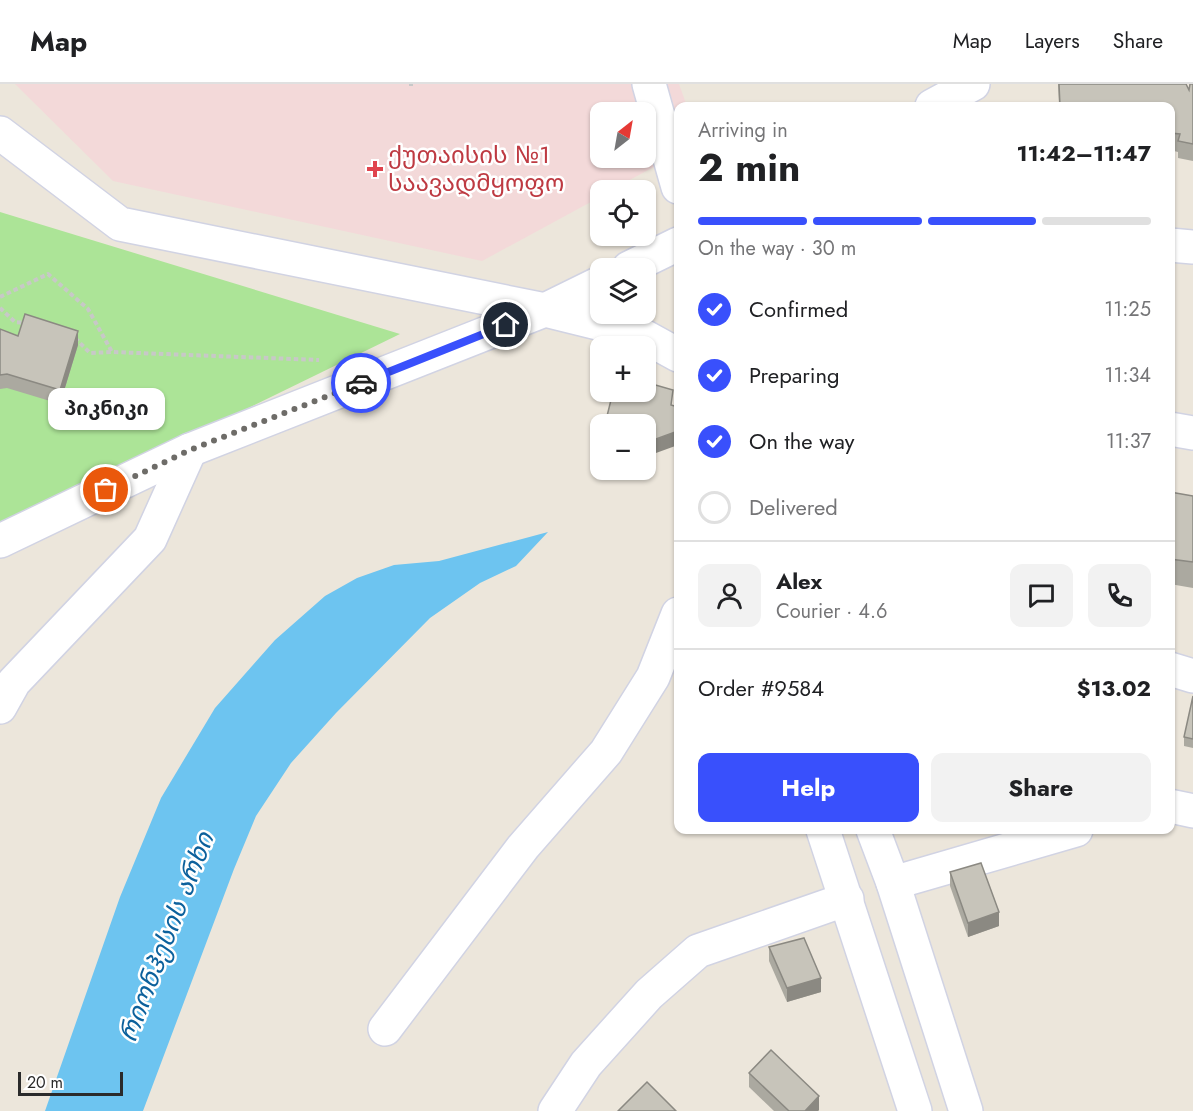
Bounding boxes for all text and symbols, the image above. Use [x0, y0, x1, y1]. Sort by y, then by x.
text: Map [30, 21, 87, 62]
text: Map [953, 26, 992, 56]
text: Layers [1025, 26, 1080, 56]
text: Share [1113, 26, 1163, 56]
north arrow [590, 102, 656, 168]
map controls [590, 102, 656, 480]
text: Arriving in [698, 116, 788, 145]
place label: ქუთაისის №1 საავადმყოფო [388, 137, 564, 200]
text: 11:42–11:47 [1016, 137, 1151, 169]
text: 2 min [698, 139, 800, 196]
marker: ქუთაისის №1 საავადმყოფო [366, 160, 384, 178]
button: locate [590, 180, 656, 246]
text: On the way · 30 m [698, 234, 856, 263]
button: layers [590, 258, 656, 324]
icon: check [698, 293, 731, 326]
text: Confirmed [749, 293, 848, 325]
text: 11:25 [1104, 295, 1151, 324]
pin [480, 299, 531, 350]
icon: home [489, 308, 522, 341]
button: + [590, 336, 656, 402]
courier [331, 353, 391, 413]
icon: check [698, 359, 731, 392]
text: Preparing [749, 359, 840, 391]
text: 11:34 [1104, 361, 1151, 390]
icon: car [345, 367, 378, 400]
callout: პიკნიკი [48, 388, 164, 430]
text: პიკნიკი [64, 394, 149, 423]
button: − [590, 414, 656, 480]
icon: check [698, 425, 731, 458]
text: On the way [749, 425, 854, 457]
text: 11:37 [1106, 427, 1151, 456]
pin [80, 464, 131, 515]
icon: bag [89, 473, 122, 506]
text: Delivered [749, 491, 838, 523]
button: person [698, 564, 761, 627]
button: chat [1010, 564, 1073, 627]
button: phone [1088, 564, 1151, 627]
text: Alex [776, 565, 822, 597]
text: Courier · 4.6 [776, 597, 888, 626]
text: Order #9584 [698, 672, 824, 704]
text: $13.02 [1077, 672, 1151, 704]
button: Help [698, 753, 919, 822]
button: Share [931, 753, 1151, 822]
water label: რიონჰესის არხი [109, 826, 224, 1047]
scale bar [18, 1069, 123, 1096]
text: 20 m [27, 1071, 63, 1094]

